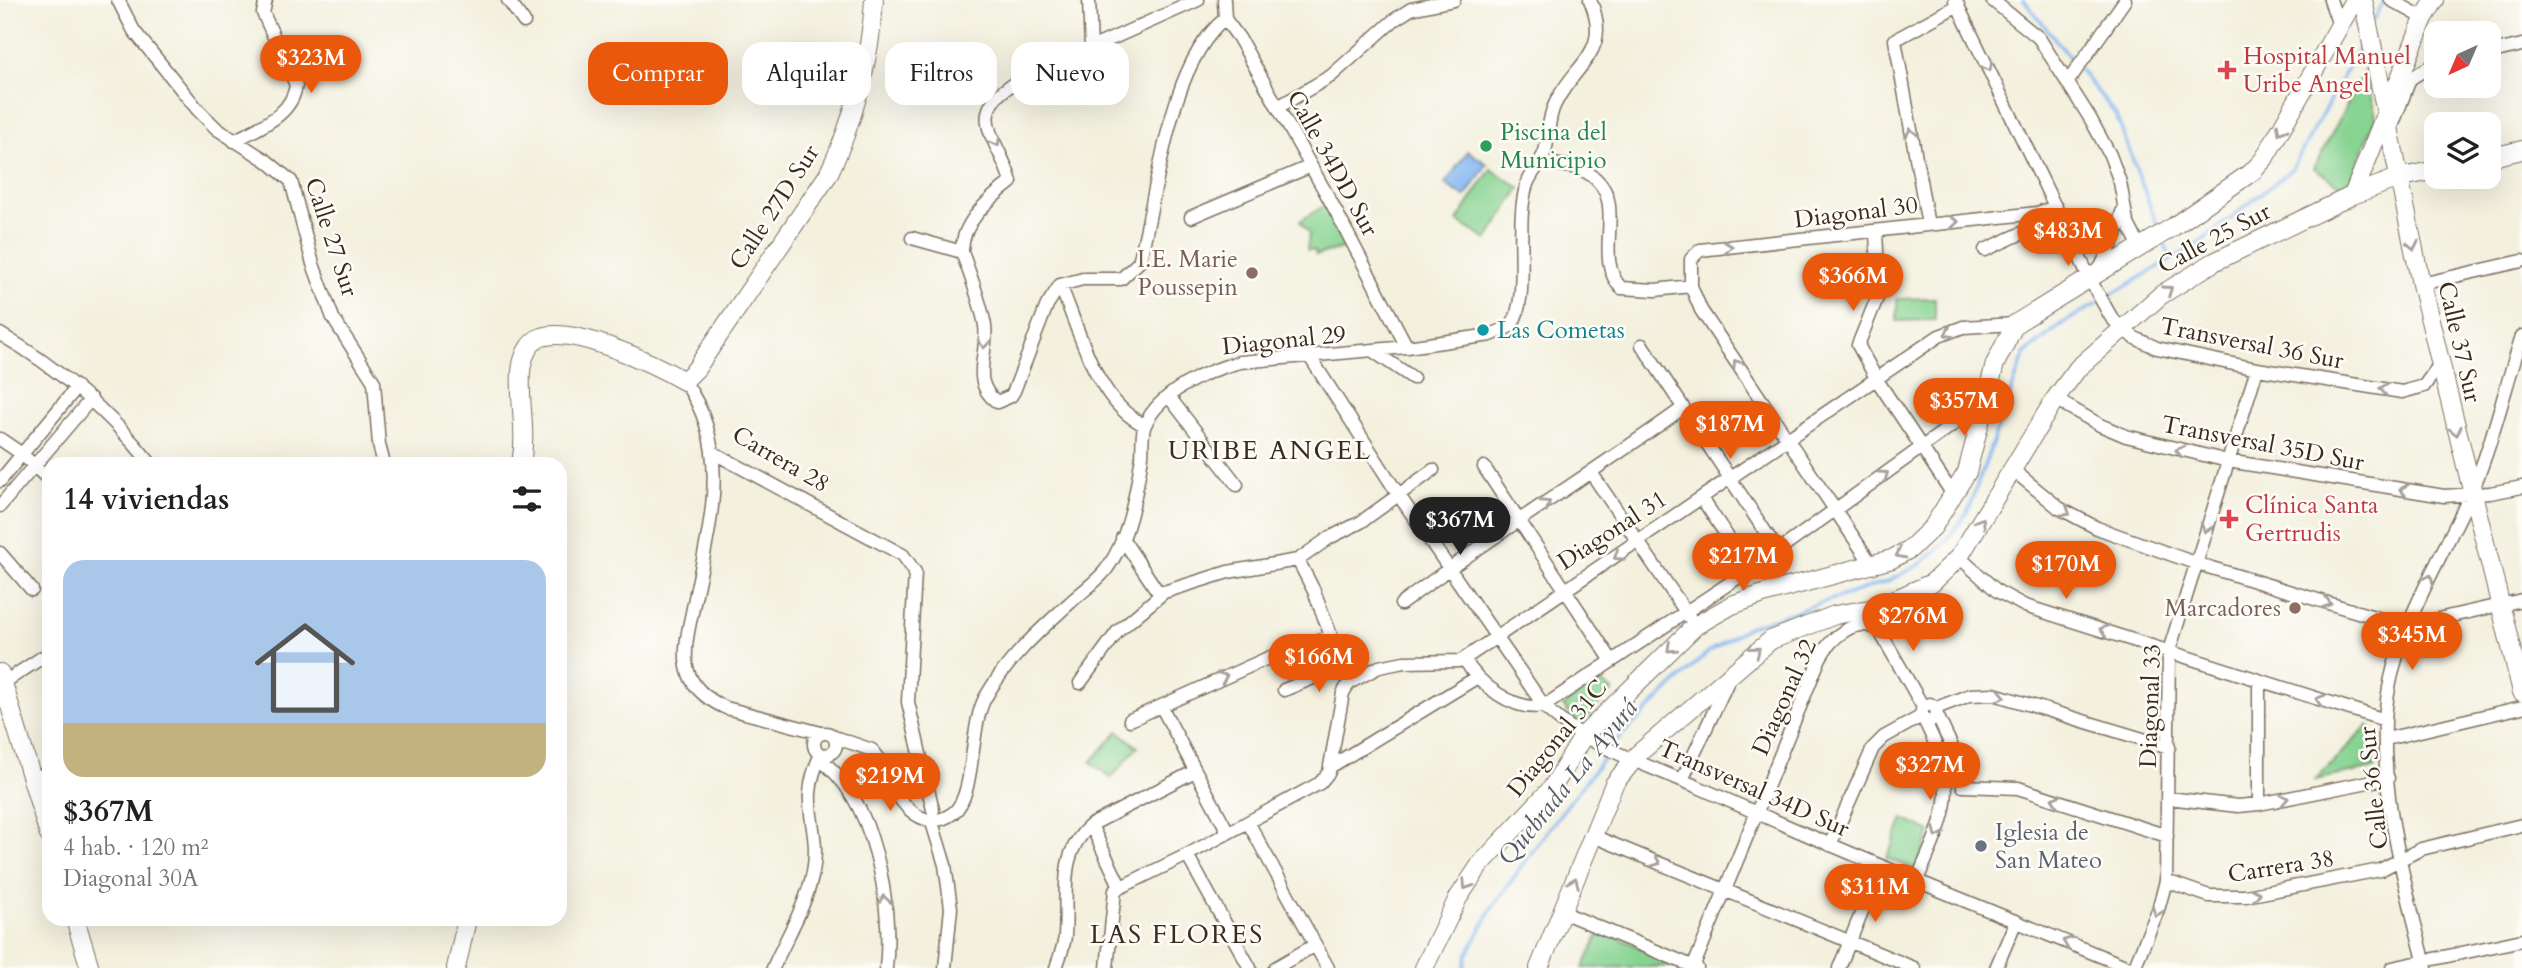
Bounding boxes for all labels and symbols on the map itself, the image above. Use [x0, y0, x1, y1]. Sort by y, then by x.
north arrow [2424, 21, 2501, 98]
pin: $323M [262, 36, 360, 95]
place label: Hospital Manuel Uribe Angel [2243, 40, 2411, 101]
one-way arrow [1979, 60, 1993, 72]
marker: Hospital Manuel Uribe Angel [2217, 60, 2237, 80]
street label: Calle 34DD Sur [1279, 84, 1386, 242]
place label: Piscina del Municipio [1500, 116, 1607, 177]
one-way arrow [2276, 123, 2289, 135]
one-way arrow [1904, 127, 1919, 139]
one-way arrow [988, 135, 1001, 148]
street label: Calle 27D Sur [722, 138, 827, 276]
marker: Piscina del Municipio [1478, 138, 1494, 154]
street label: Calle 27 Sur [297, 173, 366, 301]
street label: Diagonal 30 [1792, 189, 1920, 236]
street label: Calle 25 Sur [2152, 195, 2277, 282]
pin: $483M [2019, 208, 2117, 268]
one-way arrow [1949, 215, 1960, 230]
one-way arrow [2404, 239, 2419, 251]
one-way arrow [1723, 240, 1734, 255]
place label: I.E. Marie Poussepin [1137, 243, 1238, 304]
pin: $366M [1804, 254, 1902, 313]
marker: I.E. Marie Poussepin [1244, 265, 1260, 281]
street label: Calle 37 Sur [2430, 278, 2490, 406]
one-way arrow [2160, 286, 2173, 298]
street label: Transversal 36 Sur [2157, 310, 2347, 377]
place label: Las Cometas [1497, 314, 1625, 347]
street label: Diagonal 29 [1221, 318, 1348, 363]
marker: Las Cometas [1475, 322, 1491, 338]
one-way arrow [1943, 325, 1956, 339]
one-way arrow [976, 338, 991, 350]
one-way arrow [1733, 359, 1745, 372]
pin: $357M [1915, 378, 2013, 438]
one-way arrow [2378, 382, 2390, 397]
pin: $187M [1681, 402, 1779, 461]
street label: Transversal 35D Sur [2159, 408, 2367, 479]
street label: Carrera 28 [726, 418, 835, 501]
one-way arrow [2448, 425, 2463, 437]
district label: URIBE ANGEL [1168, 433, 1372, 468]
one-way arrow [2174, 444, 2186, 459]
one-way arrow [1876, 471, 1889, 483]
street label: Diagonal 31 [1551, 483, 1673, 578]
one-way arrow [2398, 483, 2410, 498]
place label: Clínica Santa Gertrudis [2245, 489, 2379, 550]
pin: $367M [1411, 498, 1509, 557]
one-way arrow [1538, 500, 1551, 512]
one-way arrow [2058, 504, 2071, 516]
marker: Clínica Santa Gertrudis [2219, 509, 2239, 529]
one-way arrow [1972, 516, 1985, 529]
one-way arrow [2200, 521, 2215, 533]
pin: $217M [1694, 534, 1792, 593]
pin: $170M [2017, 542, 2115, 601]
one-way arrow [1895, 545, 1908, 559]
one-way arrow [1613, 548, 1626, 561]
one-way arrow [2420, 574, 2434, 586]
place label: Marcadores [2165, 592, 2281, 625]
pin: $276M [1864, 594, 1962, 653]
one-way arrow [2321, 594, 2333, 609]
marker: Marcadores [2287, 600, 2303, 616]
pin: $345M [2363, 612, 2461, 672]
one-way arrow [2098, 624, 2110, 639]
pin: $166M [1270, 634, 1368, 694]
street label: Diagonal 32 [1744, 634, 1825, 761]
one-way arrow [1666, 640, 1679, 653]
street label: Diagonal 33 [2132, 643, 2169, 769]
one-way arrow [1748, 647, 1761, 659]
one-way arrow [1216, 671, 1228, 685]
street label: Diagonal 31C [1500, 673, 1615, 804]
one-way arrow [1995, 688, 2007, 703]
water label: Quebrada La Ayurá [1490, 691, 1646, 873]
one-way arrow [2315, 693, 2327, 708]
street label: Calle 36 Sur [2351, 725, 2396, 851]
street label: Transversal 34D Sur [1653, 732, 1855, 845]
pin: $327M [1881, 742, 1979, 802]
pin: $219M [841, 754, 939, 813]
one-way arrow [2278, 792, 2290, 807]
one-way arrow [2050, 794, 2062, 809]
place label: Iglesia de San Mateo [1995, 816, 2102, 877]
one-way arrow [1932, 826, 1946, 838]
marker: Iglesia de San Mateo [1973, 838, 1989, 854]
street label: Carrera 38 [2226, 842, 2337, 891]
one-way arrow [1649, 854, 1662, 868]
pin: $311M [1826, 864, 1924, 924]
one-way arrow [1463, 877, 1476, 890]
one-way arrow [1566, 877, 1580, 889]
one-way arrow [2250, 887, 2262, 902]
one-way arrow [877, 894, 892, 906]
one-way arrow [2152, 905, 2166, 917]
district label: LAS FLORES [1090, 917, 1264, 952]
one-way arrow [2061, 936, 2074, 950]

